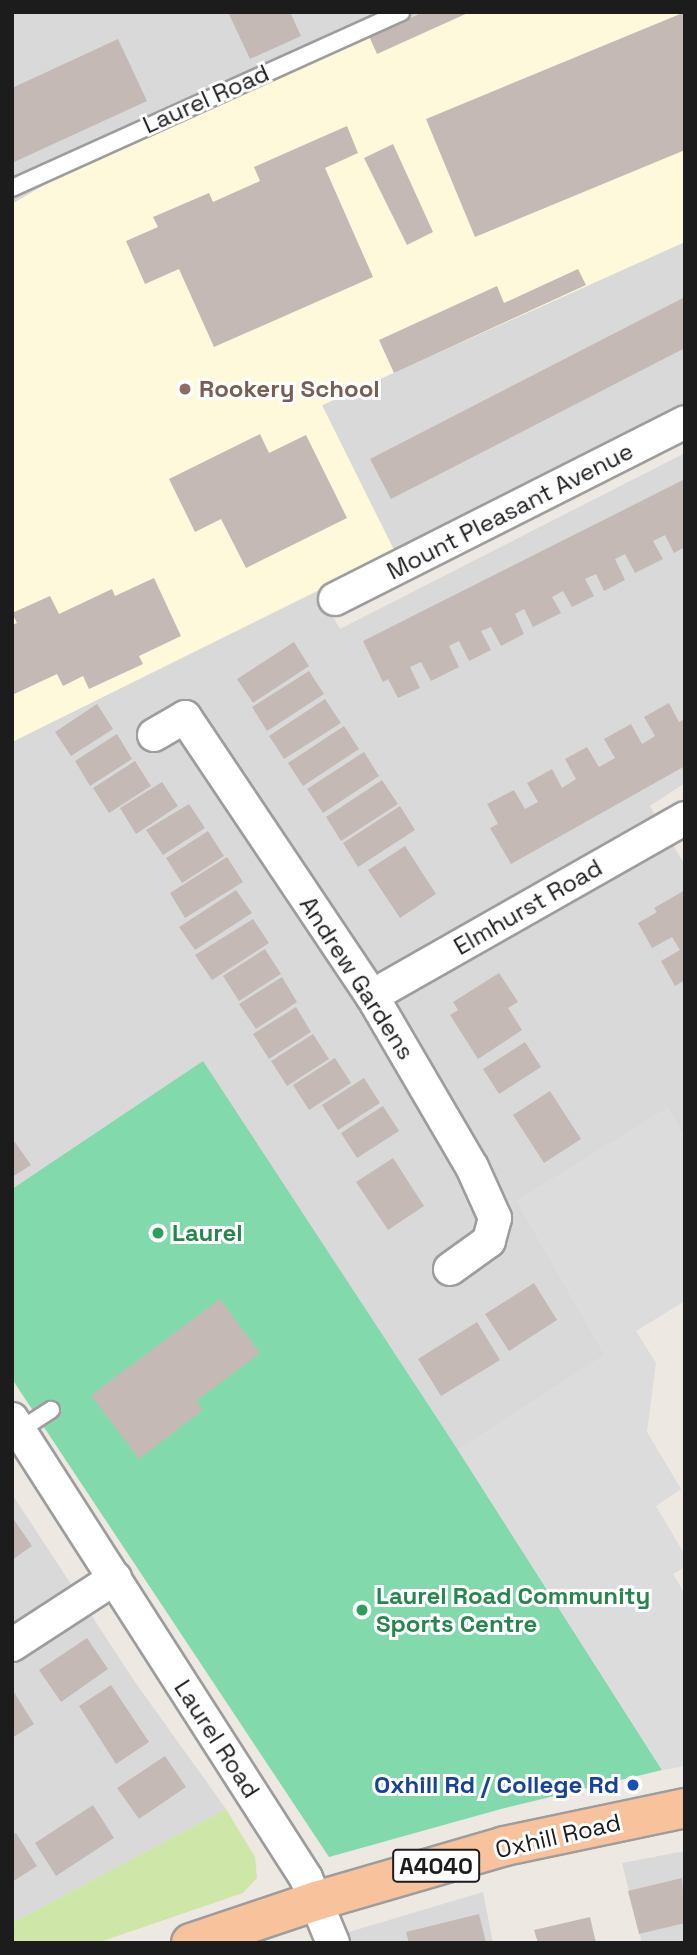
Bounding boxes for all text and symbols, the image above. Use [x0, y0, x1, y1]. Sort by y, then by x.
street label: Laurel Road [138, 58, 274, 140]
place label: Rookery School [199, 375, 380, 403]
marker: Rookery School [177, 381, 193, 397]
street label: Mount Pleasant Avenue [382, 436, 638, 586]
street label: Elmhurst Road [449, 853, 607, 961]
street label: Andrew Gardens [294, 891, 420, 1065]
place label: Laurel [172, 1219, 243, 1247]
marker: Laurel [150, 1225, 166, 1241]
place label: Laurel Road Community Sports Centre [376, 1582, 650, 1638]
marker: Laurel Road Community Sports Centre [354, 1602, 370, 1618]
street label: Laurel Road [168, 1675, 266, 1803]
place label: Oxhill Rd / College Rd [374, 1771, 619, 1799]
marker: Oxhill Rd / College Rd [625, 1777, 641, 1793]
street label: Oxhill Road [493, 1808, 623, 1864]
road number: A4040 [390, 1846, 481, 1885]

